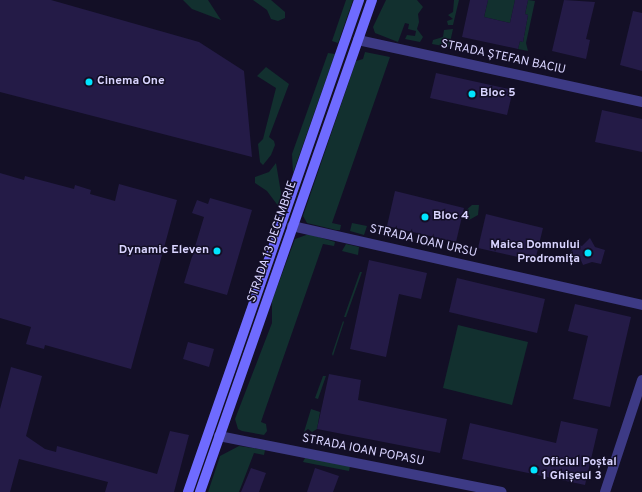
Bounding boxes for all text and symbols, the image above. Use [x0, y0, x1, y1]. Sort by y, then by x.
street label: STRADA ȘTEFAN BACIU [439, 38, 567, 78]
place label: Cinema One [97, 75, 165, 89]
marker: Cinema One [84, 77, 94, 87]
place label: Bloc 5 [480, 87, 515, 101]
marker: Bloc 5 [467, 89, 477, 99]
street label: STRADA 13 DECEMBRIE [245, 179, 301, 305]
place label: Bloc 4 [433, 210, 469, 224]
marker: Bloc 4 [420, 212, 430, 222]
street label: STRADA IOAN URSU [368, 223, 478, 261]
place label: Maica Domnului Prodromița [490, 239, 580, 267]
place label: Dynamic Eleven [119, 244, 209, 258]
marker: Dynamic Eleven [212, 246, 222, 256]
marker: Maica Domnului Prodromița [583, 248, 593, 258]
street label: STRADA IOAN POPASU [300, 432, 426, 470]
place label: Oficiul Poștal 1 Ghișeul 3 [542, 456, 617, 484]
marker: Oficiul Poștal 1 Ghișeul 3 [529, 465, 539, 475]

